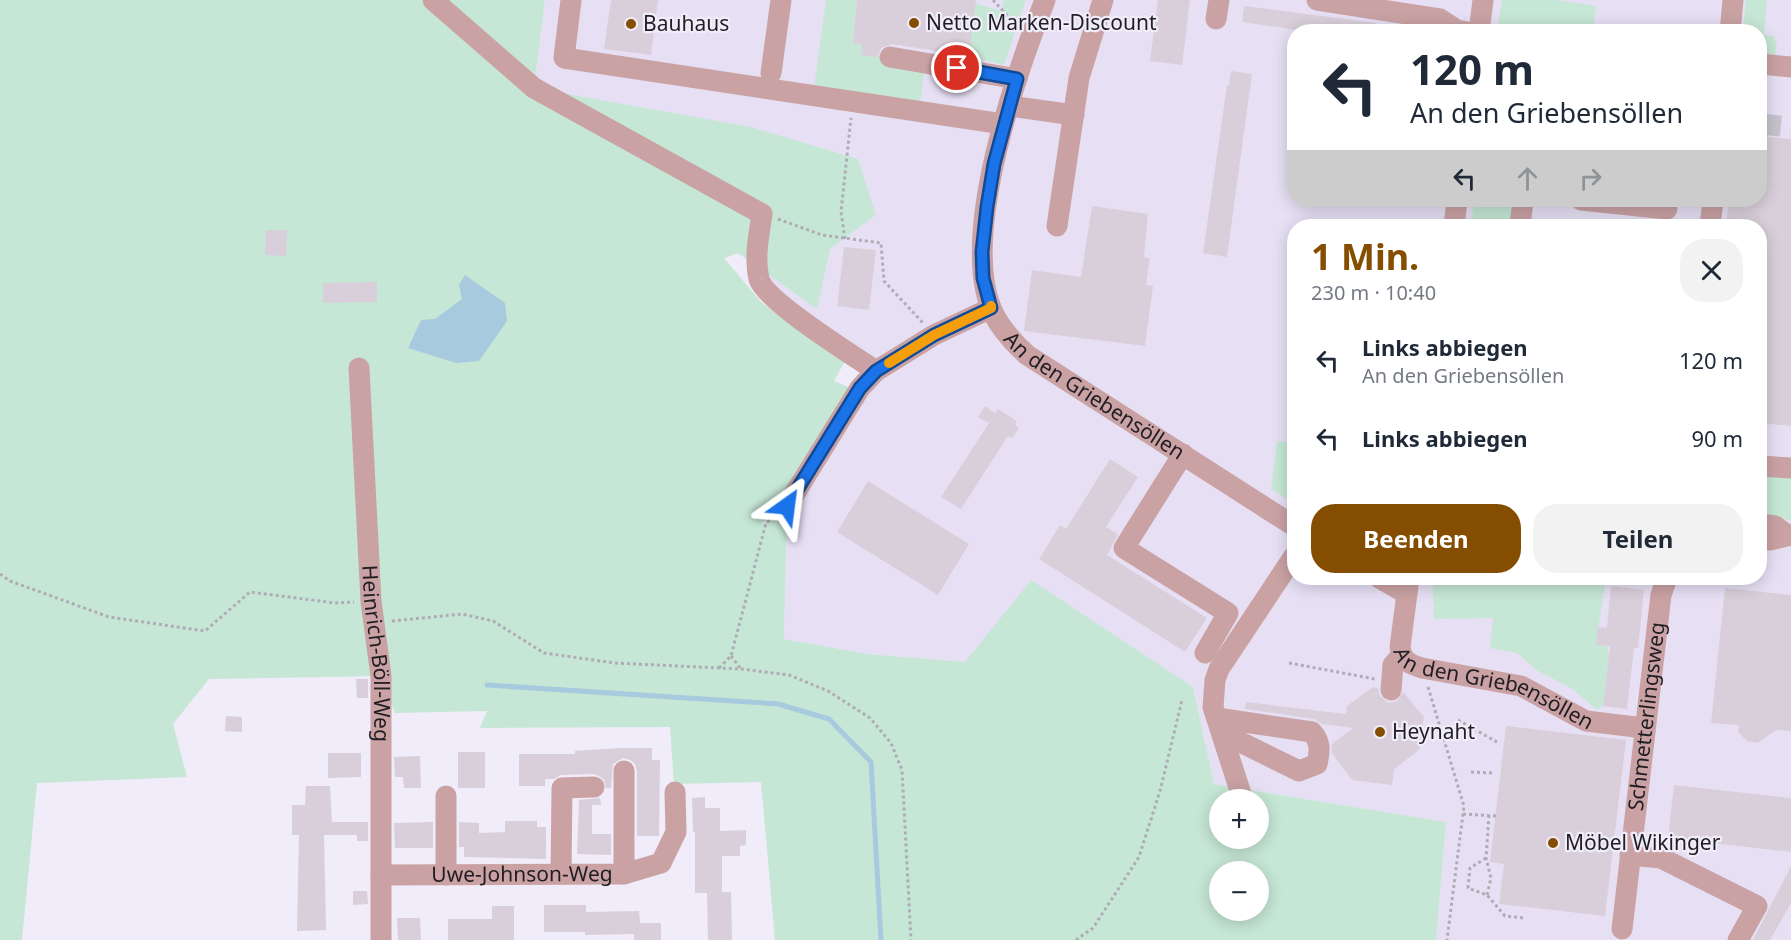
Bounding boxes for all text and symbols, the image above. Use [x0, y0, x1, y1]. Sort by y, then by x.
place label: Netto Marken-Discount [926, 8, 1157, 36]
place label: Bauhaus [643, 9, 729, 37]
marker: Netto Marken-Discount [907, 16, 921, 30]
marker: Bauhaus [624, 17, 638, 31]
text: 120 m [1410, 40, 1534, 97]
pin [931, 42, 982, 93]
icon: left [1311, 48, 1389, 126]
icon: arrive [940, 51, 973, 84]
text: An den Griebensöllen [1410, 94, 1683, 131]
icon: left [1448, 162, 1481, 195]
icon: ahead [1511, 162, 1544, 195]
icon: right [1574, 162, 1607, 195]
text: 1 Min. [1311, 232, 1419, 281]
button: close [1680, 239, 1743, 302]
text: 230 m · 10:40 [1311, 279, 1436, 306]
street label: An den Griebensöllen [998, 325, 1191, 466]
text: Links abbiegen [1362, 332, 1528, 362]
icon: left [1311, 344, 1344, 377]
text: 120 m [1679, 345, 1743, 375]
text: An den Griebensöllen [1362, 362, 1564, 389]
icon: left [1311, 422, 1344, 455]
text: Links abbiegen [1362, 423, 1528, 453]
text: 90 m [1692, 423, 1743, 453]
position arrow [755, 474, 819, 538]
button: Beenden [1311, 504, 1521, 573]
button: Teilen [1533, 504, 1743, 573]
street label: Heinrich-Böll-Weg [356, 564, 396, 742]
street label: Schmetterlingsweg [1621, 620, 1671, 812]
street label: An den Griebensöllen [1387, 643, 1599, 736]
place label: Heynaht [1392, 717, 1475, 745]
marker: Heynaht [1373, 725, 1387, 739]
map controls [1209, 789, 1269, 921]
button: + [1209, 789, 1269, 849]
place label: Möbel Wikinger [1565, 828, 1721, 856]
marker: Möbel Wikinger [1546, 836, 1560, 850]
street label: Uwe-Johnson-Weg [431, 859, 613, 888]
button: − [1209, 861, 1269, 921]

